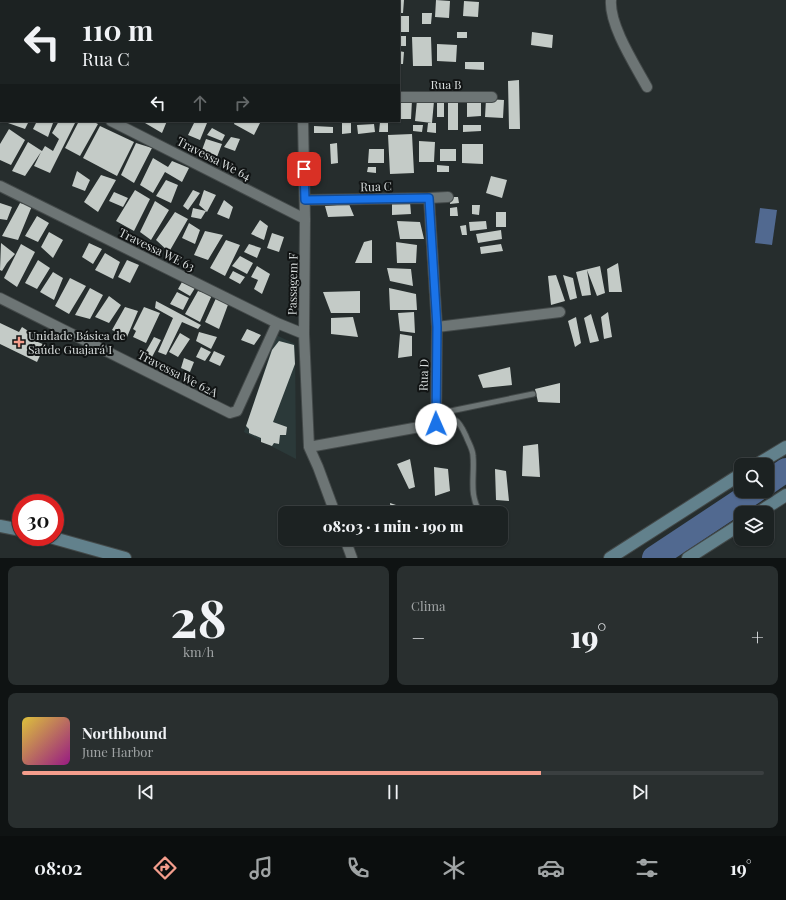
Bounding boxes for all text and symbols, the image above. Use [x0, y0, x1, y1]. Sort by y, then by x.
text: 110 m [82, 11, 153, 48]
icon: left [16, 16, 68, 68]
text: Rua C [82, 47, 130, 71]
street label: Rua B [430, 76, 462, 92]
icon: left [147, 92, 169, 114]
icon: ahead [189, 92, 211, 114]
icon: right [231, 92, 253, 114]
street label: Travessa We 64 [174, 133, 254, 184]
pin [287, 152, 321, 186]
icon: arrive [293, 158, 315, 180]
street label: Rua C [360, 178, 392, 194]
street label: Travessa WE 63 [116, 224, 198, 274]
street label: Passagem F [283, 253, 301, 315]
place label: Unidade Básica de Saúde Guajará I [28, 327, 126, 357]
marker: Unidade Básica de Saúde Guajará I [13, 336, 25, 348]
street label: Travessa We 62A [135, 346, 221, 400]
street label: Rua D [414, 358, 432, 391]
position arrow [415, 403, 457, 445]
map controls [734, 458, 774, 546]
button: search [734, 458, 774, 498]
speed limit sign: 30 [12, 494, 64, 546]
button: layers [734, 506, 774, 546]
text: 08:03 · 1 min · 190 m [323, 516, 463, 536]
text: 28 [170, 582, 227, 651]
text: Clima [411, 597, 446, 614]
text: 19° [570, 616, 606, 656]
text: − [411, 622, 425, 652]
text: + [751, 622, 764, 652]
text: km/h [183, 643, 214, 660]
text: Northbound [82, 723, 167, 743]
text: June Harbor [82, 743, 153, 760]
icon: previous [135, 781, 157, 803]
icon: pause [382, 781, 404, 803]
icon: next [629, 781, 651, 803]
icon: directions [151, 854, 179, 882]
icon: music [247, 854, 275, 882]
icon: phone [344, 854, 372, 882]
icon: climate [440, 854, 468, 882]
icon: car [537, 854, 565, 882]
icon: filters [633, 854, 661, 882]
text: 08:02 [34, 856, 82, 880]
text: 19° [730, 856, 752, 880]

